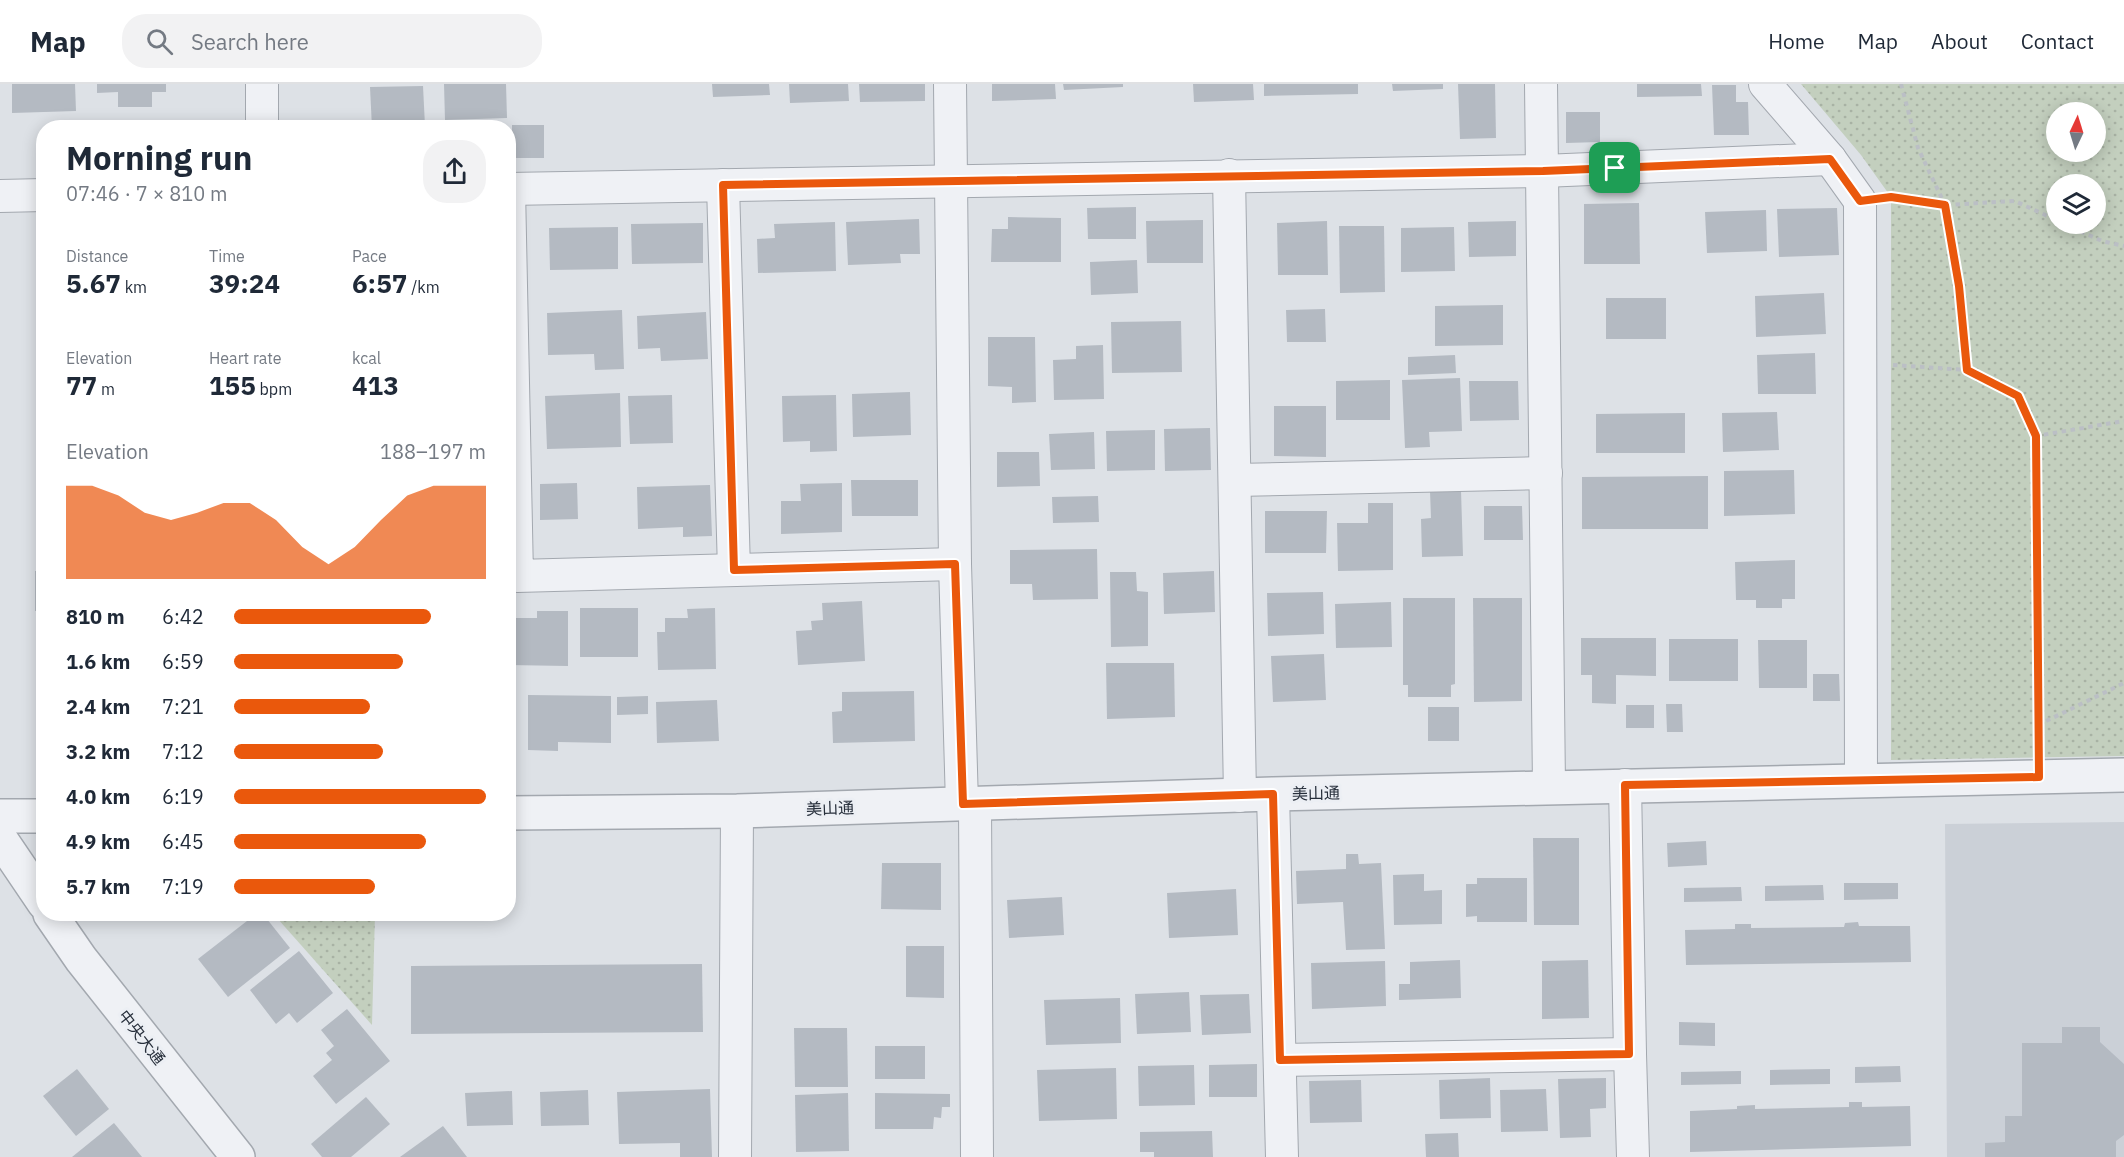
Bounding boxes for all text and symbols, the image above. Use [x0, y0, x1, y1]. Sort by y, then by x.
search box [122, 14, 542, 68]
text: Map [30, 23, 86, 60]
icon: search [143, 25, 176, 58]
text: Search here [191, 27, 309, 56]
text: Home [1768, 27, 1825, 55]
text: Map [1858, 27, 1898, 55]
text: About [1931, 27, 1988, 55]
text: Contact [2021, 27, 2094, 55]
north arrow [2046, 102, 2106, 162]
map controls [2046, 102, 2106, 234]
text: Morning run [66, 136, 252, 179]
button: share [423, 140, 486, 203]
pin [1589, 142, 1640, 193]
icon: arrive [1598, 151, 1631, 184]
button: layers [2046, 174, 2106, 234]
text: 07:46 · 7 × 810 m [66, 180, 227, 207]
text: Distance [66, 246, 128, 266]
text: Time [209, 246, 245, 266]
text: Pace [352, 246, 387, 266]
text: 5.67 [66, 266, 121, 300]
text: 39:24 [209, 266, 280, 300]
text: 6:57 [352, 266, 407, 300]
text: km [121, 277, 147, 297]
text: /km [407, 277, 440, 297]
text: Elevation [66, 348, 132, 368]
text: Heart rate [209, 348, 282, 368]
text: kcal [352, 348, 381, 368]
text: 77 [66, 368, 97, 402]
text: 155 [209, 368, 256, 402]
text: 413 [352, 368, 399, 402]
text: m [97, 379, 115, 399]
text: bpm [256, 379, 292, 399]
text: Elevation [66, 438, 149, 465]
text: 188–197 m [380, 438, 486, 465]
text: 810 m [66, 603, 125, 630]
text: 6:42 [162, 603, 204, 630]
text: 1.6 km [66, 648, 130, 675]
text: 6:59 [162, 648, 204, 675]
text: 2.4 km [66, 693, 130, 720]
text: 7:21 [162, 693, 204, 720]
text: 3.2 km [66, 738, 130, 765]
text: 7:12 [162, 738, 204, 765]
text: 4.0 km [66, 783, 130, 810]
text: 6:19 [162, 783, 204, 810]
street label: 美山通 [1292, 783, 1340, 803]
street label: 美山通 [806, 797, 854, 819]
text: 4.9 km [66, 828, 130, 855]
text: 6:45 [162, 828, 204, 855]
text: 5.7 km [66, 873, 130, 900]
text: 7:19 [162, 873, 204, 900]
street label: 中央大通 [114, 1006, 170, 1068]

